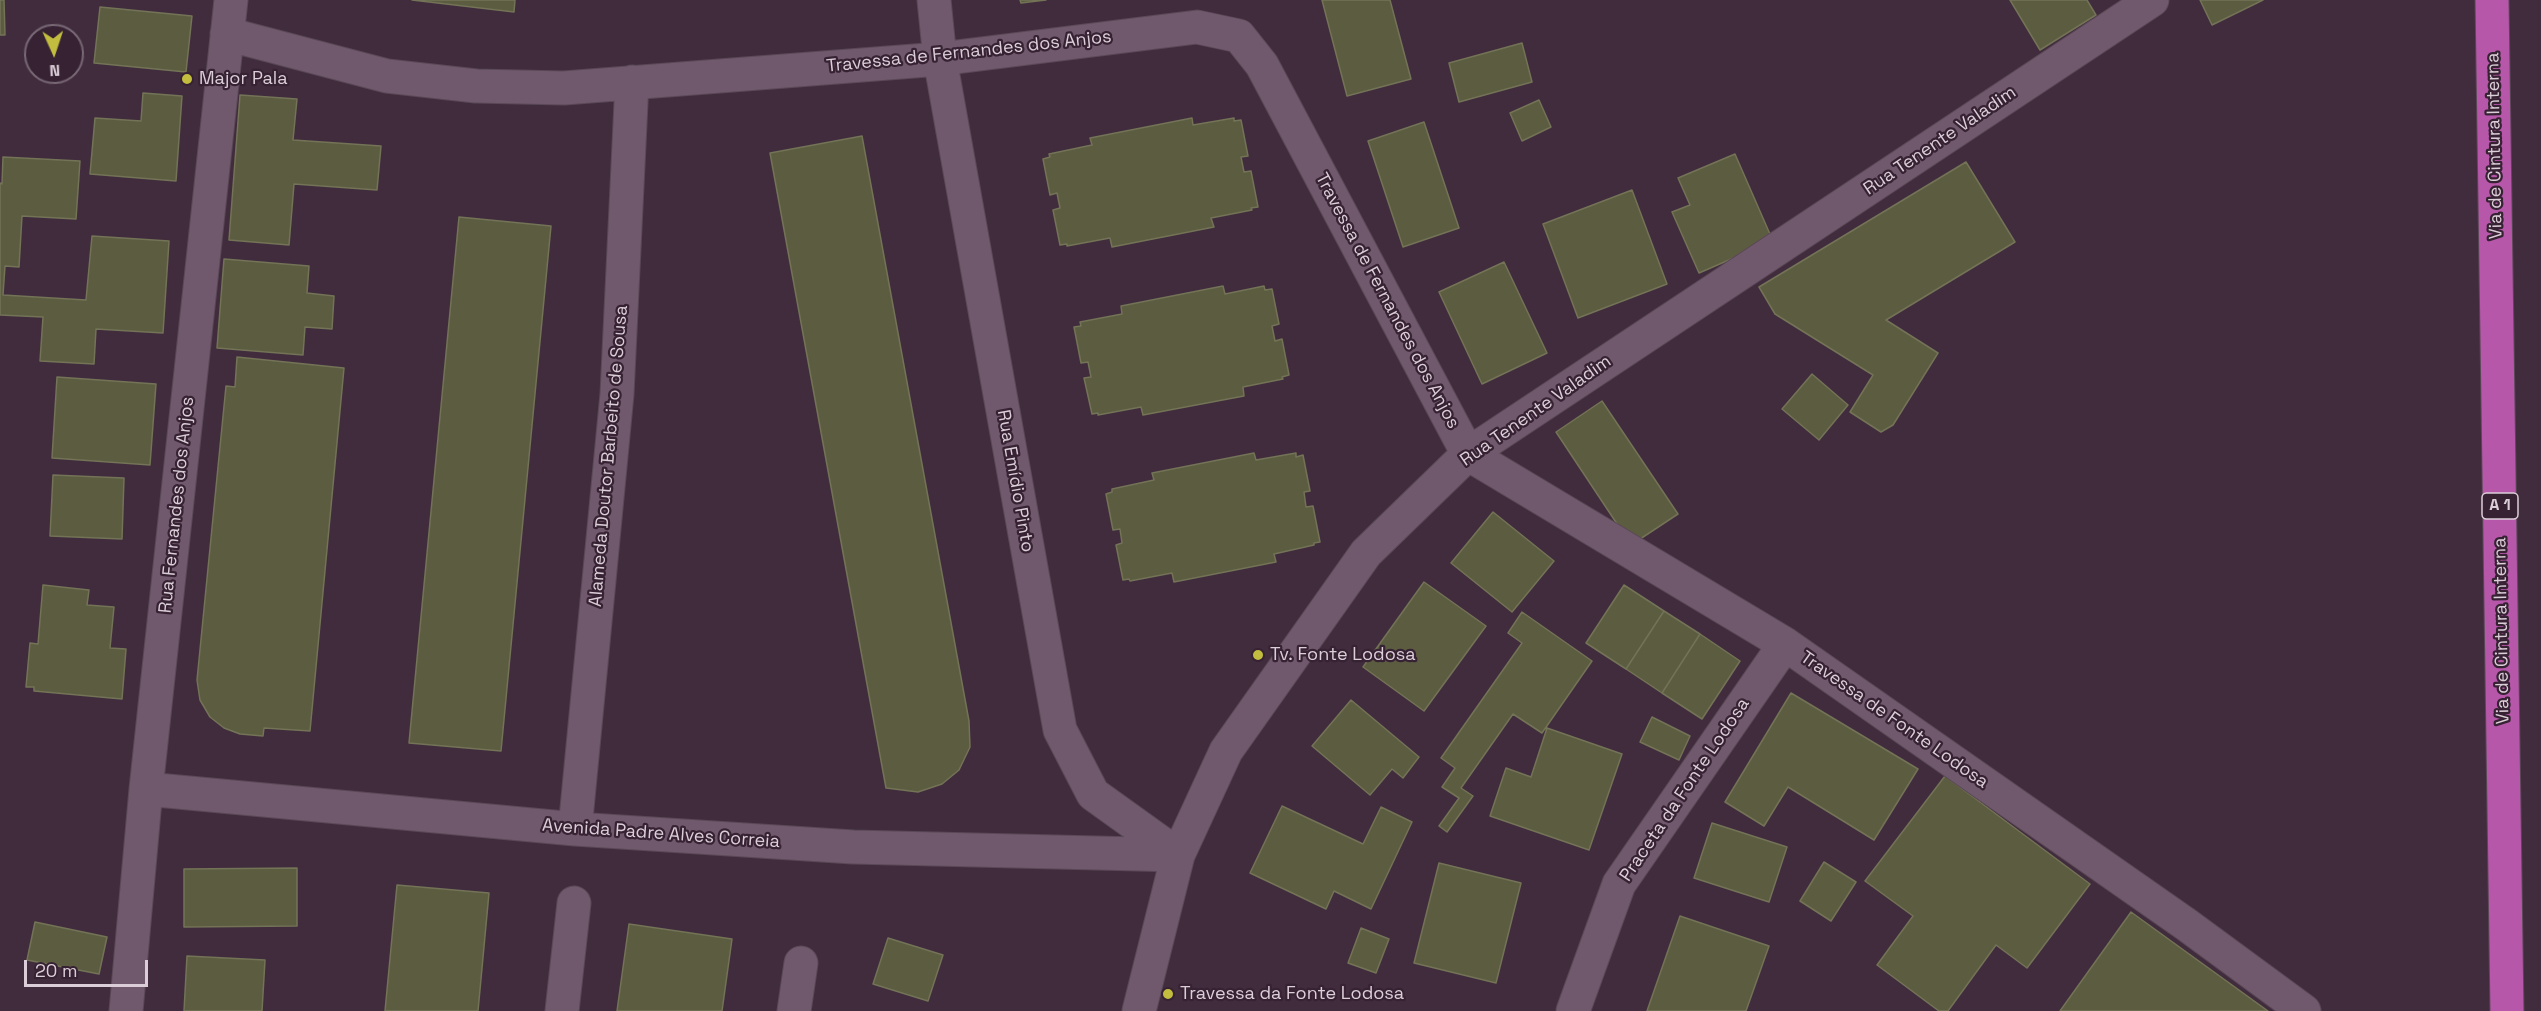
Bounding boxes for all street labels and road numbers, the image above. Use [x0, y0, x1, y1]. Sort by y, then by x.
street label: Travessa de Fernandes dos Anjos [825, 26, 1113, 78]
street label: Via de Cintura Interna [2483, 52, 2507, 240]
street label: Rua Tenente Valadim [1860, 82, 2020, 200]
street label: Travessa de Fernandes dos Anjos [1310, 169, 1464, 433]
street label: Alameda Doutor Barbeito de Sousa [585, 304, 633, 608]
street label: Rua Tenente Valadim [1456, 351, 1616, 471]
street label: Rua Fernandes dos Anjos [155, 396, 199, 614]
street label: Rua Emídio Pinto [992, 408, 1038, 554]
road number: A 1 [2482, 493, 2518, 519]
street label: Via de Cintura Interna [2490, 537, 2514, 725]
street label: Travessa de Fonte Lodosa [1796, 647, 1992, 793]
street label: Praceta da Fonte Lodosa [1616, 694, 1754, 886]
street label: Avenida Padre Alves Correia [541, 815, 781, 853]

